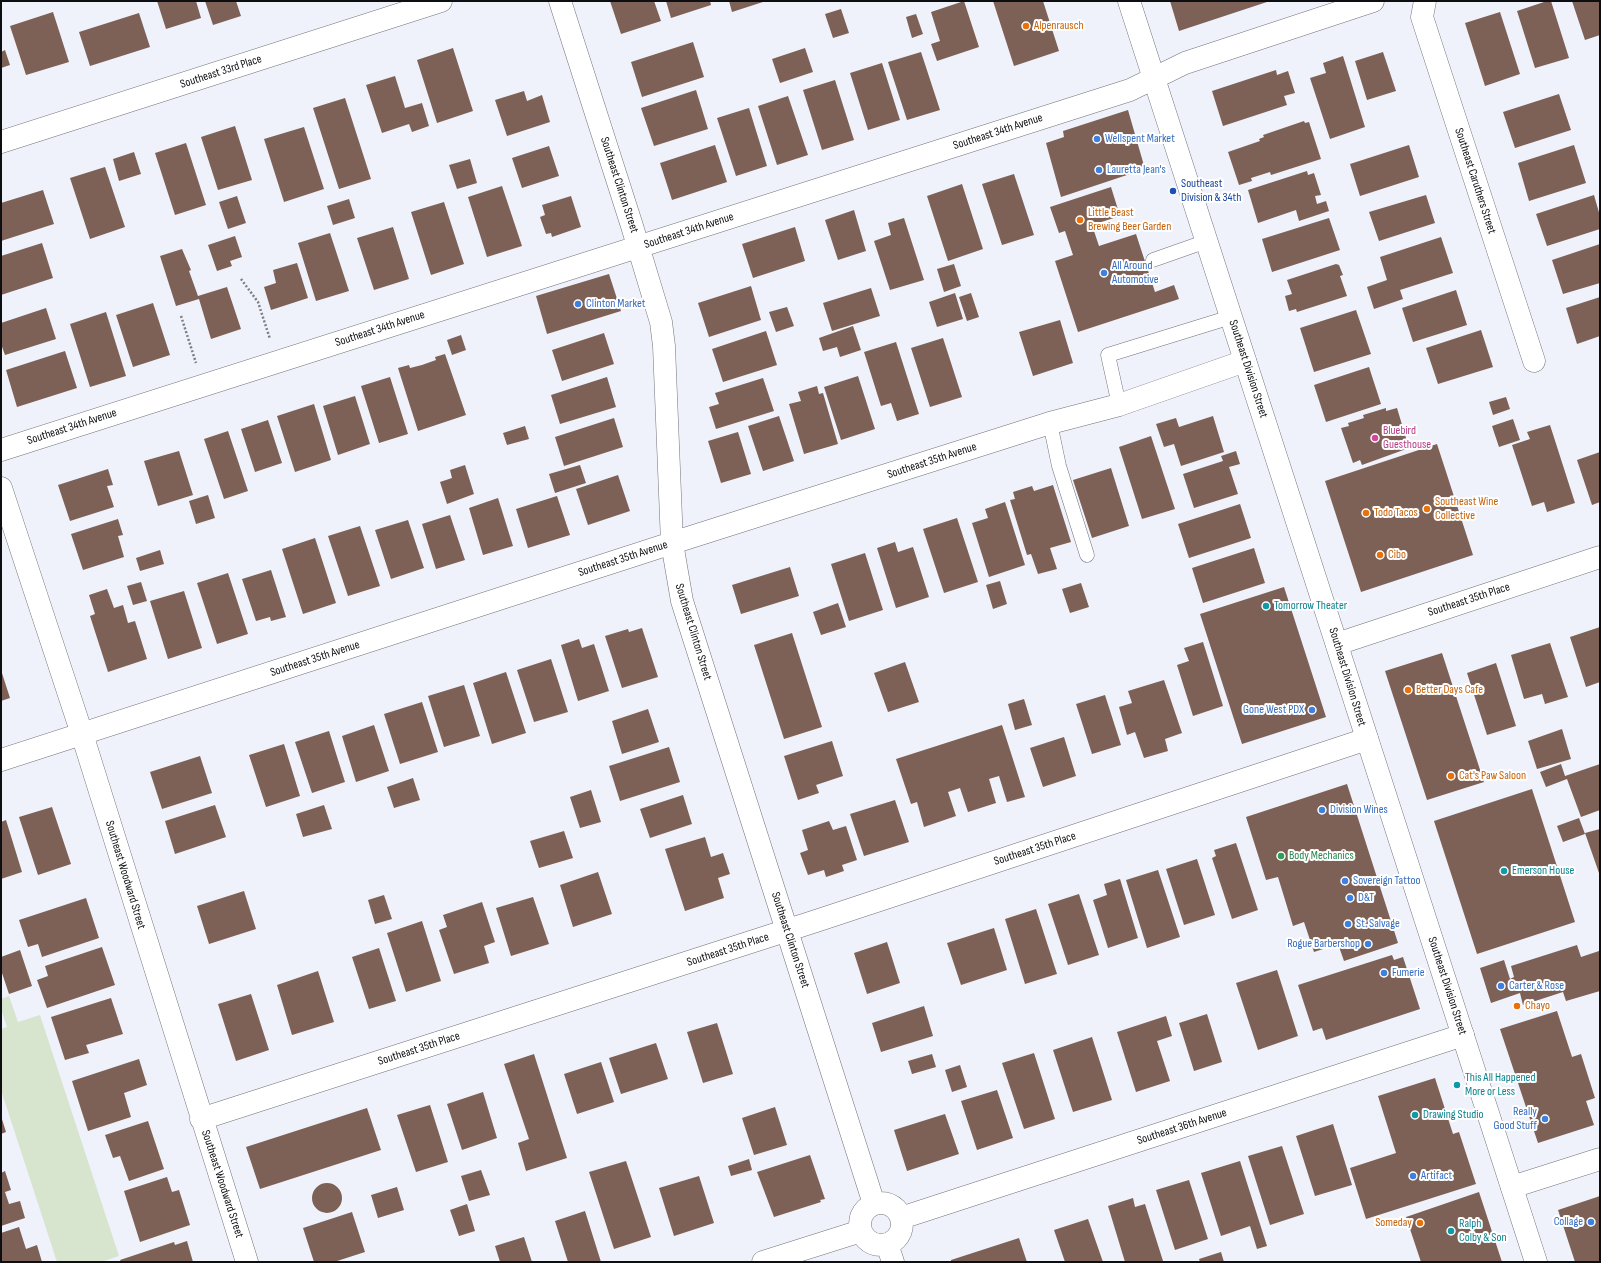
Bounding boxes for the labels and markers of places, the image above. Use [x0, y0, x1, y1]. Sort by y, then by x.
place label: Alpenrausch [1034, 19, 1084, 33]
marker: Alpenrausch [1021, 21, 1031, 31]
place label: Wellspent Market [1105, 132, 1175, 146]
marker: Wellspent Market [1092, 134, 1102, 144]
place label: Lauretta Jean's [1107, 163, 1166, 177]
marker: Lauretta Jean's [1094, 165, 1104, 175]
place label: Southeast Division & 34th [1181, 177, 1241, 205]
marker: Southeast Division & 34th [1168, 186, 1178, 196]
place label: Little Beast Brewing Beer Garden [1088, 206, 1171, 234]
marker: Little Beast Brewing Beer Garden [1075, 215, 1085, 225]
place label: All Around Automotive [1112, 259, 1159, 287]
marker: All Around Automotive [1099, 268, 1109, 278]
place label: Clinton Market [586, 297, 645, 311]
marker: Clinton Market [573, 299, 583, 309]
place label: Bluebird Guesthouse [1383, 424, 1431, 452]
marker: Bluebird Guesthouse [1370, 433, 1380, 443]
place label: Southeast Wine Collective [1435, 495, 1498, 523]
marker: Southeast Wine Collective [1422, 504, 1432, 514]
place label: Todo Tacos [1374, 506, 1418, 520]
marker: Todo Tacos [1361, 508, 1371, 518]
place label: Cibo [1388, 548, 1406, 562]
marker: Cibo [1375, 550, 1385, 560]
place label: Tomorrow Theater [1274, 599, 1347, 613]
marker: Tomorrow Theater [1261, 601, 1271, 611]
place label: Better Days Cafe [1416, 683, 1483, 697]
marker: Better Days Cafe [1403, 685, 1413, 695]
place label: Gone West PDX [1243, 703, 1304, 717]
marker: Gone West PDX [1307, 705, 1317, 715]
place label: Cat's Paw Saloon [1459, 769, 1526, 783]
marker: Cat's Paw Saloon [1446, 771, 1456, 781]
place label: Division Wines [1330, 803, 1388, 817]
marker: Division Wines [1317, 805, 1327, 815]
place label: Body Mechanics [1289, 849, 1354, 863]
marker: Body Mechanics [1276, 851, 1286, 861]
place label: Emerson House [1512, 864, 1574, 878]
marker: Emerson House [1499, 866, 1509, 876]
place label: Sovereign Tattoo [1353, 874, 1420, 888]
marker: Sovereign Tattoo [1340, 876, 1350, 886]
place label: D&T [1358, 891, 1374, 905]
marker: D&T [1345, 893, 1355, 903]
place label: St. Salvage [1356, 917, 1400, 931]
marker: St. Salvage [1343, 919, 1353, 929]
place label: Rogue Barbershop [1287, 937, 1360, 951]
marker: Rogue Barbershop [1363, 939, 1373, 949]
place label: Fumerie [1392, 966, 1425, 980]
marker: Fumerie [1379, 968, 1389, 978]
place label: Carter & Rose [1509, 979, 1564, 993]
marker: Carter & Rose [1496, 981, 1506, 991]
place label: Chayo [1525, 999, 1550, 1013]
marker: Chayo [1512, 1001, 1522, 1011]
place label: This All Happened More or Less [1465, 1071, 1535, 1099]
marker: This All Happened More or Less [1452, 1080, 1462, 1090]
place label: Really Good Stuff [1493, 1105, 1537, 1133]
place label: Drawing Studio [1423, 1108, 1484, 1122]
marker: Drawing Studio [1410, 1110, 1420, 1120]
marker: Really Good Stuff [1540, 1114, 1550, 1124]
place label: Artifact [1421, 1169, 1452, 1183]
marker: Artifact [1408, 1171, 1418, 1181]
place label: Collage [1554, 1215, 1583, 1229]
place label: Someday [1375, 1216, 1412, 1230]
place label: Ralph Colby & Son [1459, 1217, 1507, 1245]
marker: Collage [1586, 1217, 1596, 1227]
marker: Someday [1415, 1218, 1425, 1228]
marker: Ralph Colby & Son [1446, 1226, 1456, 1236]

